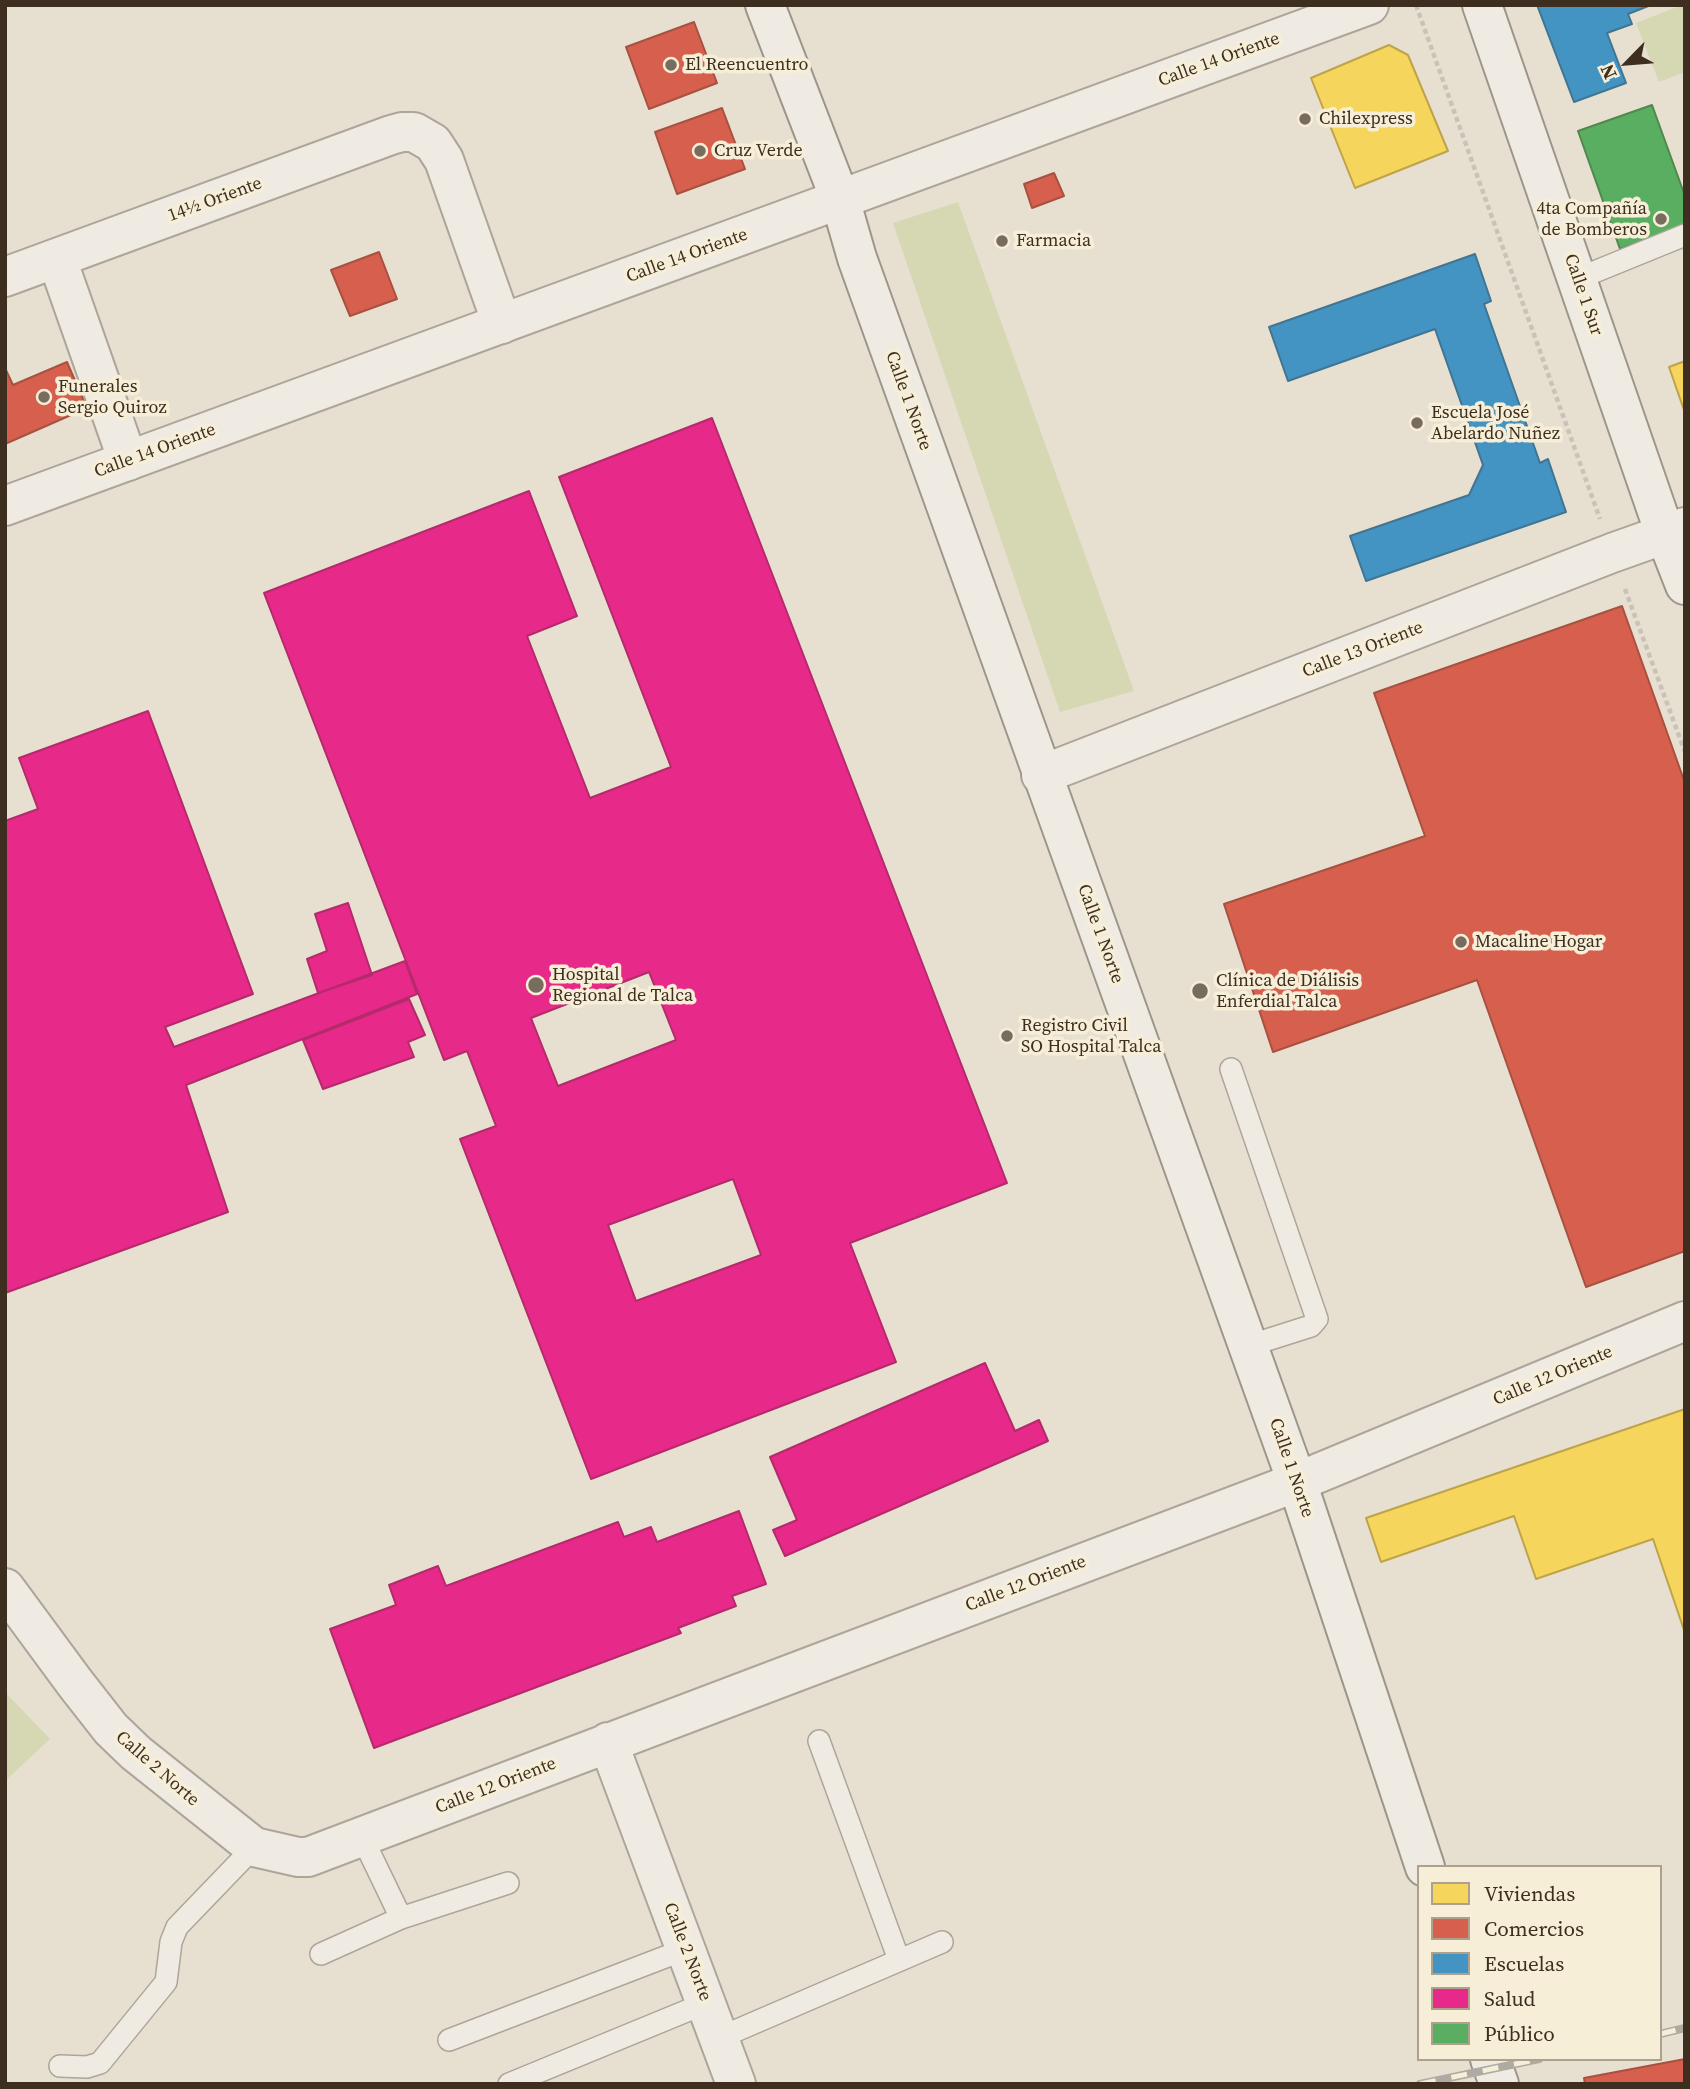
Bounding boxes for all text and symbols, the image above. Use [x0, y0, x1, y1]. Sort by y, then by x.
street label: Calle 14 Oriente [1155, 28, 1283, 92]
north arrow [1592, 28, 1662, 98]
place label: El Reencuentro [685, 54, 808, 76]
marker: El Reencuentro [663, 57, 679, 73]
text: N [1593, 60, 1623, 84]
place label: Chilexpress [1319, 108, 1413, 130]
marker: Chilexpress [1297, 111, 1313, 127]
place label: Cruz Verde [714, 140, 803, 162]
marker: Cruz Verde [692, 143, 708, 159]
street label: 14½ Oriente [165, 173, 265, 227]
place label: 4ta Compañía de Bomberos [1537, 198, 1647, 241]
marker: 4ta Compañía de Bomberos [1653, 211, 1669, 227]
street label: Calle 14 Oriente [623, 224, 751, 288]
place label: Farmacia [1016, 230, 1091, 252]
marker: Farmacia [994, 233, 1010, 249]
street label: Calle 1 Sur [1559, 251, 1607, 339]
street label: Calle 1 Norte [880, 349, 936, 453]
place label: Funerales Sergio Quiroz [58, 376, 167, 418]
marker: Funerales Sergio Quiroz [36, 389, 52, 405]
place label: Escuela José Abelardo Nuñez [1431, 402, 1560, 444]
marker: Escuela José Abelardo Nuñez [1409, 415, 1425, 431]
street label: Calle 14 Oriente [91, 419, 219, 483]
street label: Calle 13 Oriente [1300, 617, 1426, 683]
street label: Calle 1 Norte [1072, 882, 1128, 986]
place label: Macaline Hogar [1475, 931, 1602, 953]
marker: Macaline Hogar [1453, 934, 1469, 950]
place label: Hospital Regional de Talca [552, 964, 693, 1006]
place label: Clínica de Diálisis Enferdial Talca [1216, 970, 1359, 1012]
marker: Hospital Regional de Talca [526, 975, 546, 995]
marker: Clínica de Diálisis Enferdial Talca [1190, 981, 1210, 1001]
place label: Registro Civil SO Hospital Talca [1021, 1015, 1162, 1058]
marker: Registro Civil SO Hospital Talca [999, 1028, 1015, 1044]
street label: Calle 12 Oriente [1490, 1341, 1616, 1411]
street label: Calle 1 Norte [1264, 1415, 1318, 1521]
street label: Calle 12 Oriente [963, 1551, 1089, 1617]
street label: Calle 2 Norte [111, 1727, 203, 1811]
street label: Calle 12 Oriente [433, 1753, 559, 1819]
legend [1417, 1865, 1662, 2061]
text: Viviendas [1484, 1879, 1575, 1908]
street label: Calle 2 Norte [658, 1900, 716, 2004]
text: Comercios [1484, 1914, 1584, 1943]
text: Escuelas [1484, 1949, 1564, 1978]
text: Salud [1484, 1984, 1535, 2013]
text: Público [1484, 2019, 1555, 2048]

